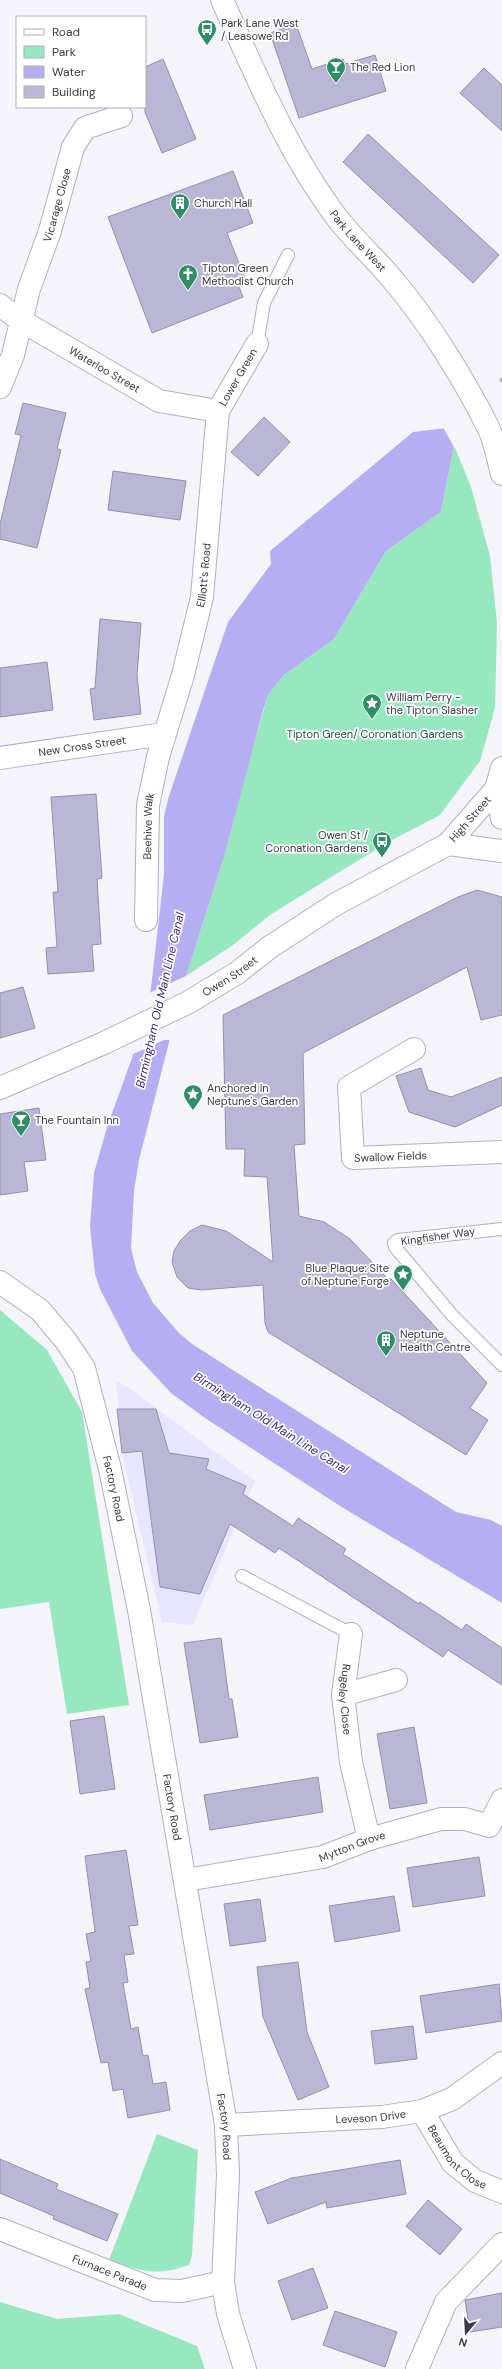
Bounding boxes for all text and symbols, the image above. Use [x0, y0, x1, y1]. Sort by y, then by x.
legend [16, 16, 146, 108]
place label: Park Lane West / Leasowe Rd [221, 16, 299, 43]
bus stop icon: Park Lane West / Leasowe Rd [196, 18, 218, 46]
text: Road [52, 24, 80, 40]
text: Park [52, 44, 76, 60]
bar icon: The Red Lion [325, 56, 347, 84]
place label: The Red Lion [350, 60, 415, 74]
text: Water [52, 64, 86, 80]
text: Building [52, 84, 96, 100]
street label: Vicarage Close [40, 167, 74, 244]
building icon: Church Hall [169, 192, 191, 220]
place label: Church Hall [194, 196, 252, 210]
street label: Park Lane West [327, 207, 389, 274]
place label: Tipton Green Methodist Church [202, 261, 294, 288]
church icon: Tipton Green Methodist Church [177, 263, 199, 291]
street label: Waterloo Street [67, 343, 143, 396]
street label: Lower Green [215, 346, 260, 408]
street label: Elliott's Road [193, 542, 214, 609]
place label: William Perry - the Tipton Slasher [386, 690, 478, 717]
place icon: William Perry - the Tipton Slasher [361, 692, 383, 720]
park label: Tipton Green/ Coronation Gardens [287, 727, 463, 741]
street label: New Cross Street [37, 733, 127, 759]
street label: Beehive Walk [140, 791, 157, 860]
street label: High Street [446, 793, 494, 845]
place label: Owen St / Coronation Gardens [265, 828, 368, 855]
bus stop icon: Owen St / Coronation Gardens [371, 830, 393, 858]
water label: Birmingham Old Main Line Canal [132, 910, 188, 1089]
street label: Owen Street [200, 953, 260, 999]
place label: Anchored in Neptune's Garden [207, 1081, 298, 1108]
place icon: Anchored in Neptune's Garden [182, 1083, 204, 1111]
bar icon: The Fountain Inn [10, 1109, 32, 1137]
place label: The Fountain Inn [35, 1113, 119, 1127]
street label: Swallow Fields [354, 1148, 427, 1165]
street label: Kingfisher Way [400, 1224, 476, 1248]
place label: Blue Plaque: Site of Neptune Forge [301, 1261, 389, 1288]
place icon: Blue Plaque: Site of Neptune Forge [392, 1263, 414, 1291]
place label: Neptune Health Centre [400, 1327, 471, 1354]
building icon: Neptune Health Centre [375, 1329, 397, 1357]
water label: Birmingham Old Main Line Canal [191, 1369, 352, 1478]
street label: Factory Road [100, 1454, 128, 1523]
street label: Rugeley Close [336, 1663, 355, 1736]
street label: Factory Road [160, 1773, 185, 1842]
street label: Mytton Grove [317, 1828, 387, 1865]
street label: Factory Road [214, 2092, 234, 2161]
street label: Leveson Drive [335, 2106, 407, 2126]
street label: Beaumont Close [425, 2122, 489, 2192]
street label: Furnace Parade [70, 2251, 149, 2293]
north arrow [446, 2313, 486, 2353]
text: N [457, 2335, 469, 2350]

